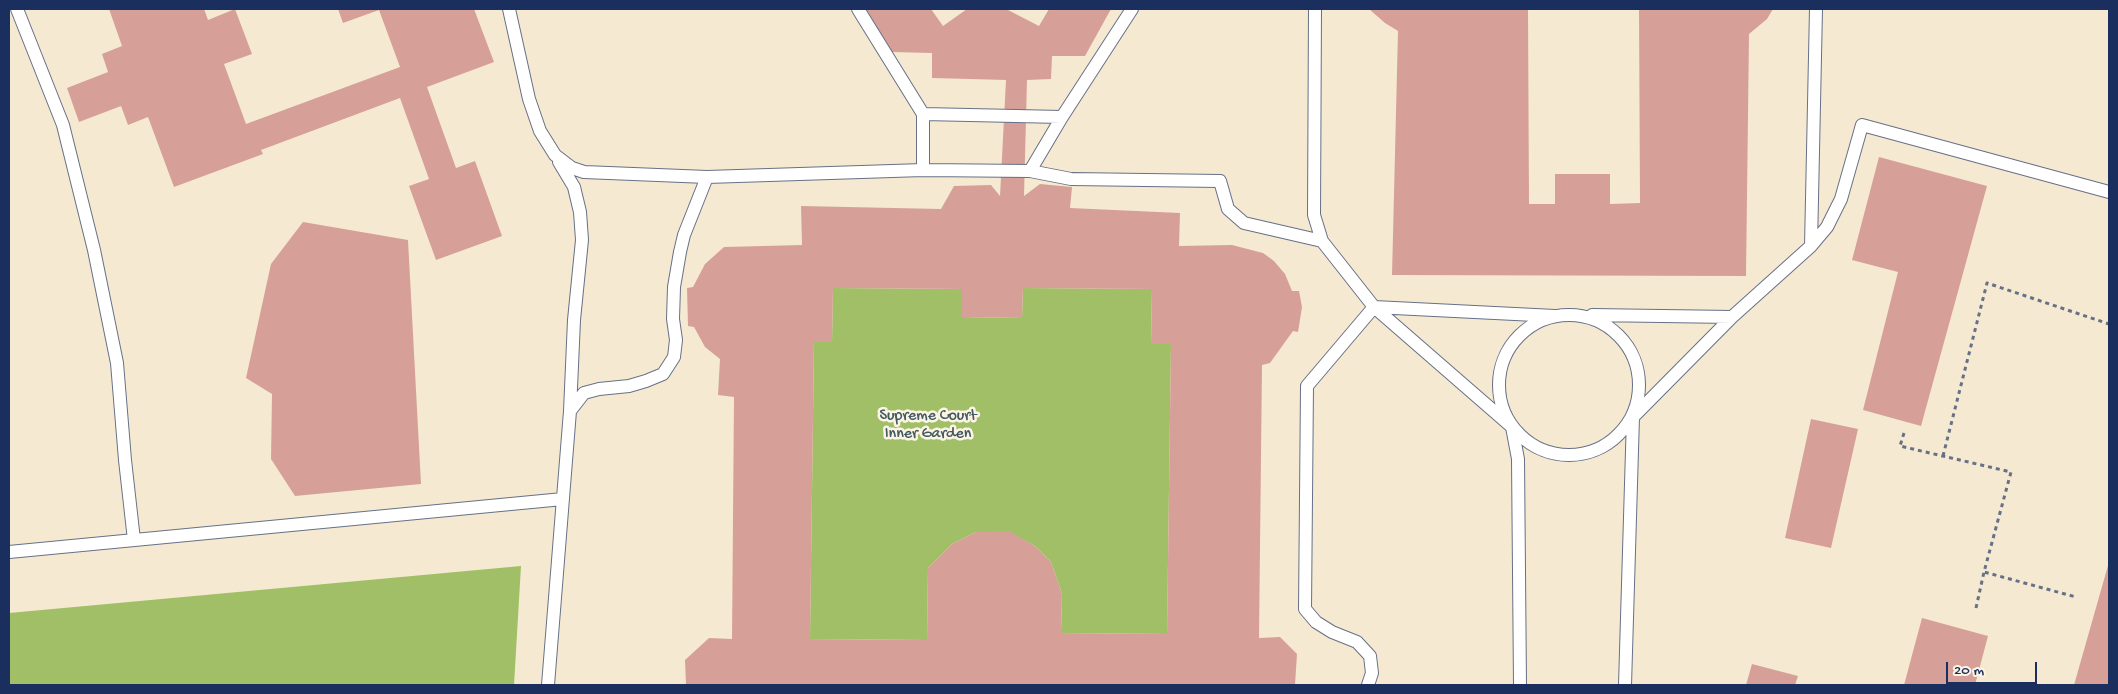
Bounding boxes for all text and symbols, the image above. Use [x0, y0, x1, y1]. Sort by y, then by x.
park label: Supreme Court Inner Garden [880, 407, 976, 445]
scale bar [1948, 652, 2039, 684]
text: 20 m [1954, 662, 1984, 680]

